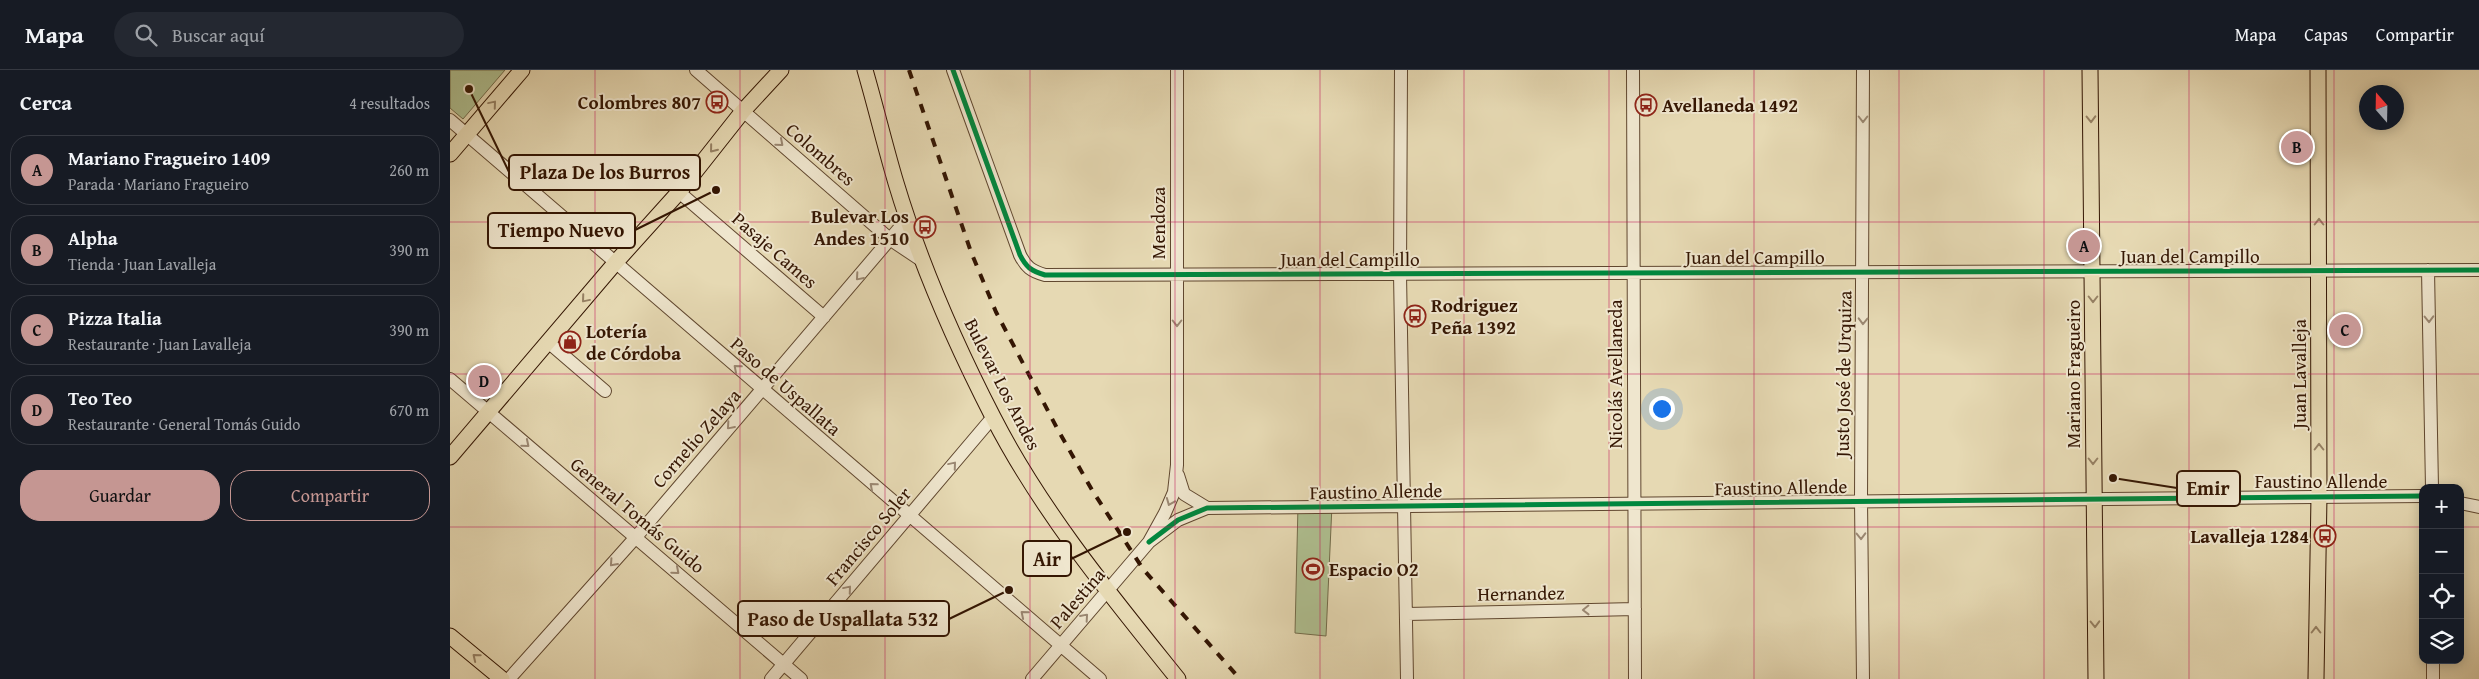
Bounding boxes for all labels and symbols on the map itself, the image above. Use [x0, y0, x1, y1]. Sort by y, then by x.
north arrow [2359, 85, 2404, 130]
place label: Colombres 807 [578, 88, 701, 116]
bus stop icon: Colombres 807 [705, 90, 729, 114]
place label: Avellaneda 1492 [1662, 91, 1798, 119]
bus stop icon: Avellaneda 1492 [1634, 93, 1658, 117]
one-way arrow [487, 101, 496, 110]
one-way arrow [1858, 115, 1868, 123]
one-way arrow [2086, 115, 2096, 123]
street label: Colombres [780, 116, 862, 192]
pin: B [2281, 128, 2313, 166]
one-way arrow [775, 138, 784, 147]
one-way arrow [710, 144, 719, 153]
callout: Plaza De los Burros [509, 155, 700, 190]
text: Plaza De los Burros [520, 157, 690, 186]
street label: Mendoza [1144, 187, 1172, 259]
place label: Bulevar Los Andes 1510 [811, 202, 909, 252]
street label: Pasaje Cames [726, 205, 824, 295]
callout: Tiempo Nuevo [488, 213, 635, 248]
text: Tiempo Nuevo [498, 215, 625, 244]
bus stop icon: Bulevar Los Andes 1510 [913, 215, 937, 239]
one-way arrow [2314, 217, 2324, 225]
pin: A [2068, 227, 2100, 265]
street label: Juan del Campillo [2118, 242, 2260, 270]
street label: Juan del Campillo [1683, 243, 1825, 271]
street label: Juan del Campillo [1278, 245, 1420, 273]
one-way arrow [856, 271, 865, 280]
street label: Justo José de Urquiza [1828, 290, 1858, 460]
place label: Rodriguez Peña 1392 [1431, 291, 1518, 341]
one-way arrow [582, 293, 590, 302]
one-way arrow [2088, 295, 2098, 303]
street label: Nicolás Avellaneda [1601, 300, 1629, 448]
street label: Mariano Fragueiro [2059, 300, 2087, 448]
bus stop icon: Rodriguez Peña 1392 [1403, 304, 1427, 328]
pin: C [2329, 311, 2361, 349]
street label: Bulevar Los Andes [958, 313, 1048, 455]
one-way arrow [2424, 316, 2434, 323]
place label: Lotería de Córdoba [586, 317, 681, 367]
one-way arrow [1858, 317, 1868, 325]
street label: Juan Lavalleja [2285, 319, 2313, 431]
one-way arrow [1172, 320, 1182, 327]
shop icon: Lotería de Córdoba [558, 330, 582, 354]
street label: Paso de Uspallata [725, 330, 847, 442]
pin: D [468, 362, 500, 400]
one-way arrow [733, 365, 742, 374]
street label: Cornelio Zelaya [645, 382, 747, 494]
your location [1649, 396, 1675, 422]
one-way arrow [727, 421, 736, 430]
one-way arrow [520, 438, 529, 447]
one-way arrow [2314, 443, 2324, 450]
street label: General Tomás Guido [565, 450, 711, 580]
one-way arrow [2088, 458, 2098, 465]
one-way arrow [947, 461, 956, 470]
street label: Faustino Allende [2255, 467, 2387, 495]
callout: Emir [2177, 471, 2240, 506]
street label: Faustino Allende [1714, 472, 1848, 502]
text: Emir [2186, 473, 2230, 502]
street label: Faustino Allende [1309, 476, 1443, 506]
street label: Francisco Soler [818, 480, 918, 591]
one-way arrow [870, 483, 879, 492]
one-way arrow [1166, 497, 1176, 506]
place label: Lavalleja 1284 [2190, 522, 2309, 550]
bus stop icon: Lavalleja 1284 [2313, 524, 2337, 548]
one-way arrow [1856, 532, 1866, 540]
callout: Air [1023, 541, 1071, 576]
text: Air [1033, 544, 1061, 573]
place label: Espacio O2 [1329, 555, 1419, 583]
one-way arrow [609, 557, 618, 566]
sports icon: Espacio O2 [1301, 557, 1325, 581]
street label: Palestina [1043, 561, 1111, 635]
one-way arrow [671, 566, 680, 575]
street label: Hernandez [1477, 578, 1565, 608]
one-way arrow [842, 585, 851, 594]
callout: Paso de Uspallata 532 [738, 601, 949, 636]
text: Paso de Uspallata 532 [748, 604, 938, 633]
one-way arrow [1582, 605, 1590, 615]
one-way arrow [1020, 610, 1029, 619]
one-way arrow [1079, 614, 1088, 623]
one-way arrow [2089, 620, 2100, 628]
one-way arrow [2311, 626, 2321, 634]
one-way arrow [473, 655, 482, 663]

